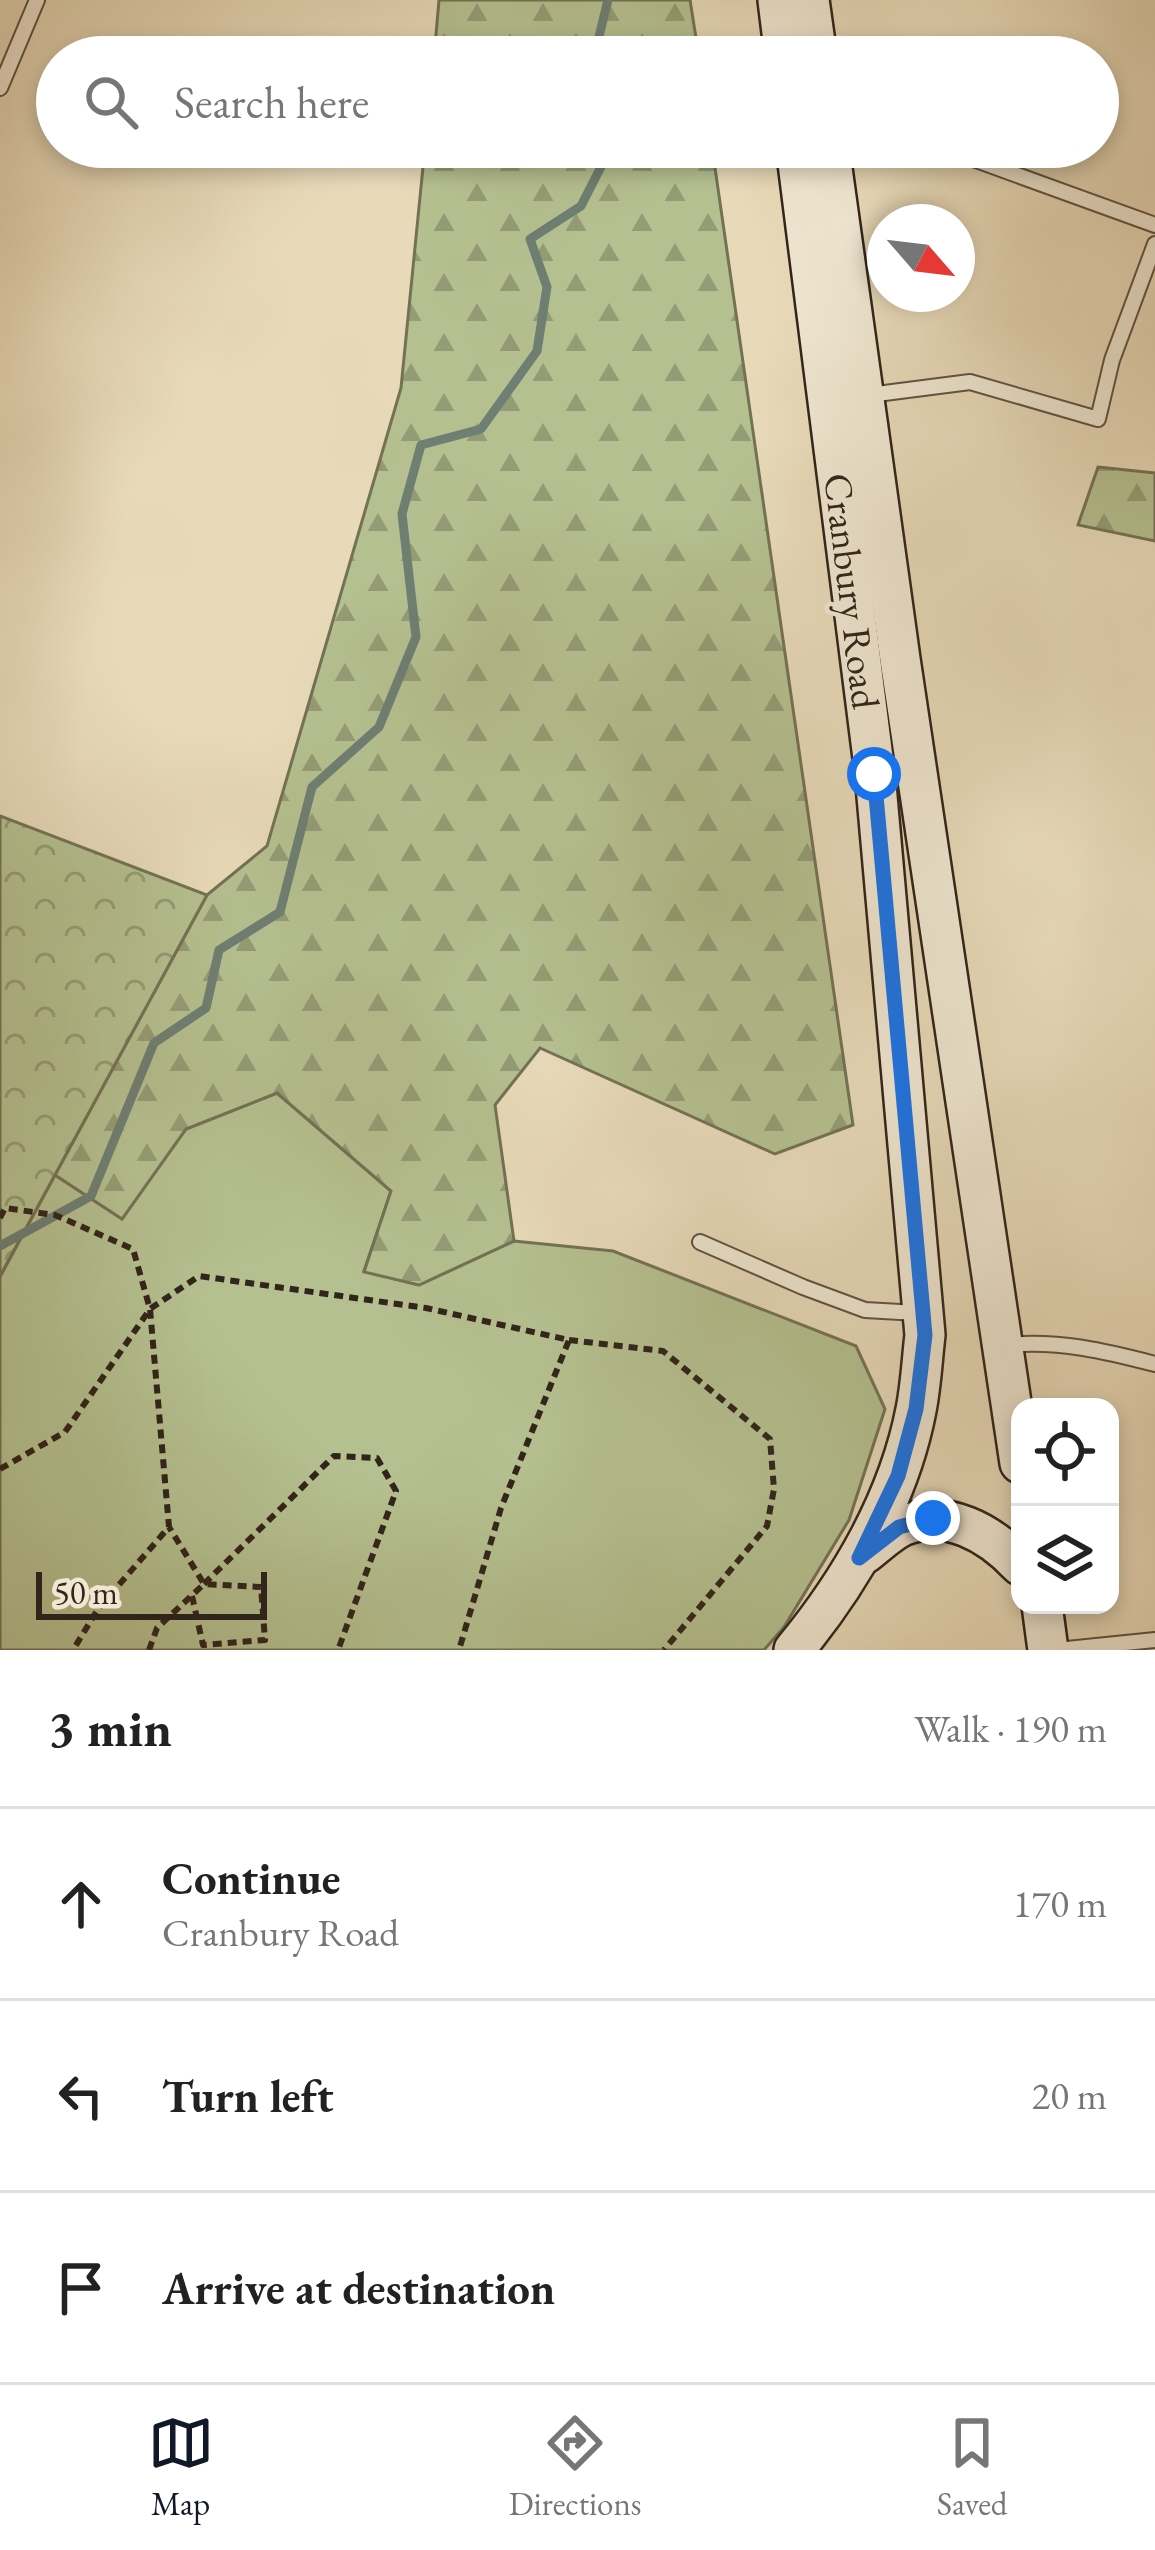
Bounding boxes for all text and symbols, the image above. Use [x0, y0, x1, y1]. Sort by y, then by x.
search box [36, 36, 1119, 168]
icon: search [78, 69, 144, 135]
text: Search here [174, 73, 369, 131]
north arrow [867, 204, 975, 312]
street label: Cranbury Road [812, 470, 892, 712]
route start [847, 747, 901, 801]
map controls [1011, 1398, 1119, 1614]
button: locate [1011, 1398, 1119, 1506]
route end [906, 1491, 960, 1545]
button: layers [1011, 1506, 1119, 1614]
scale bar [36, 1566, 267, 1619]
text: 50 m [54, 1571, 118, 1614]
text: 3 min [48, 1695, 172, 1761]
text: Walk · 190 m [914, 1703, 1107, 1754]
text: Continue [162, 1849, 340, 1907]
icon: ahead [48, 1871, 114, 1937]
text: 170 m [1013, 1878, 1107, 1929]
text: Cranbury Road [162, 1907, 399, 1958]
icon: left [48, 2063, 114, 2129]
text: Turn left [162, 2067, 334, 2125]
text: 20 m [1031, 2070, 1107, 2121]
icon: arrive [48, 2255, 114, 2321]
text: Arrive at destination [162, 2259, 555, 2317]
tab: Map [148, 2410, 214, 2525]
tab: Directions [509, 2410, 642, 2525]
tab: Saved [937, 2410, 1007, 2525]

